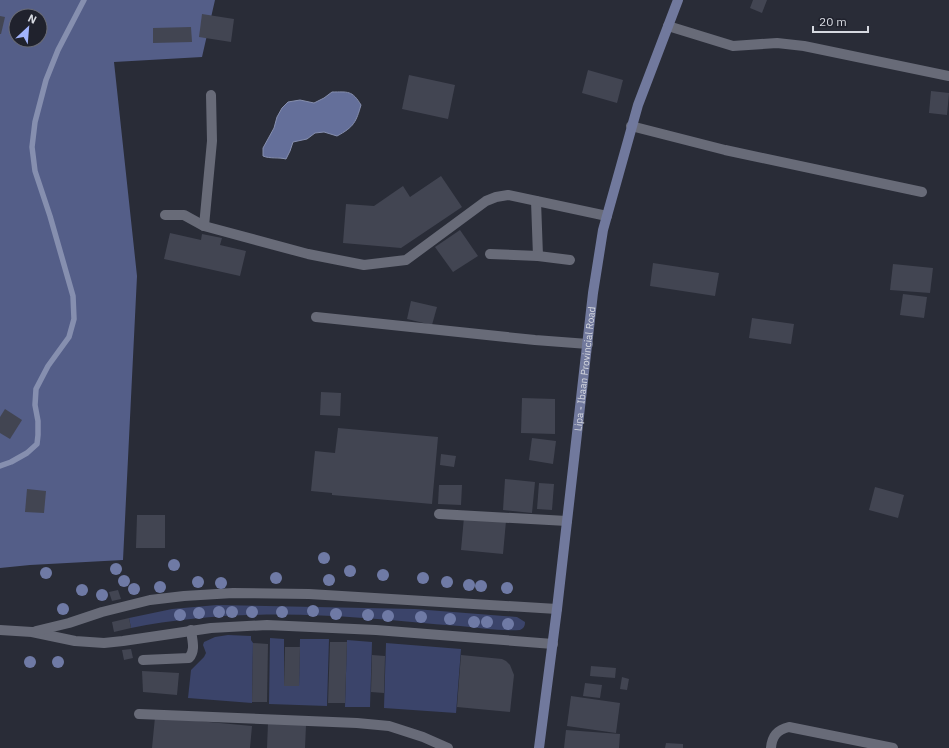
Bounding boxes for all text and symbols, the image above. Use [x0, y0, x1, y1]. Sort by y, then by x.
north arrow [8, 8, 48, 48]
scale bar [813, 8, 868, 34]
text: N [26, 11, 39, 27]
text: 20 m [819, 14, 847, 29]
street label: Lipa - Ibaan Provincial Road [571, 306, 598, 432]

